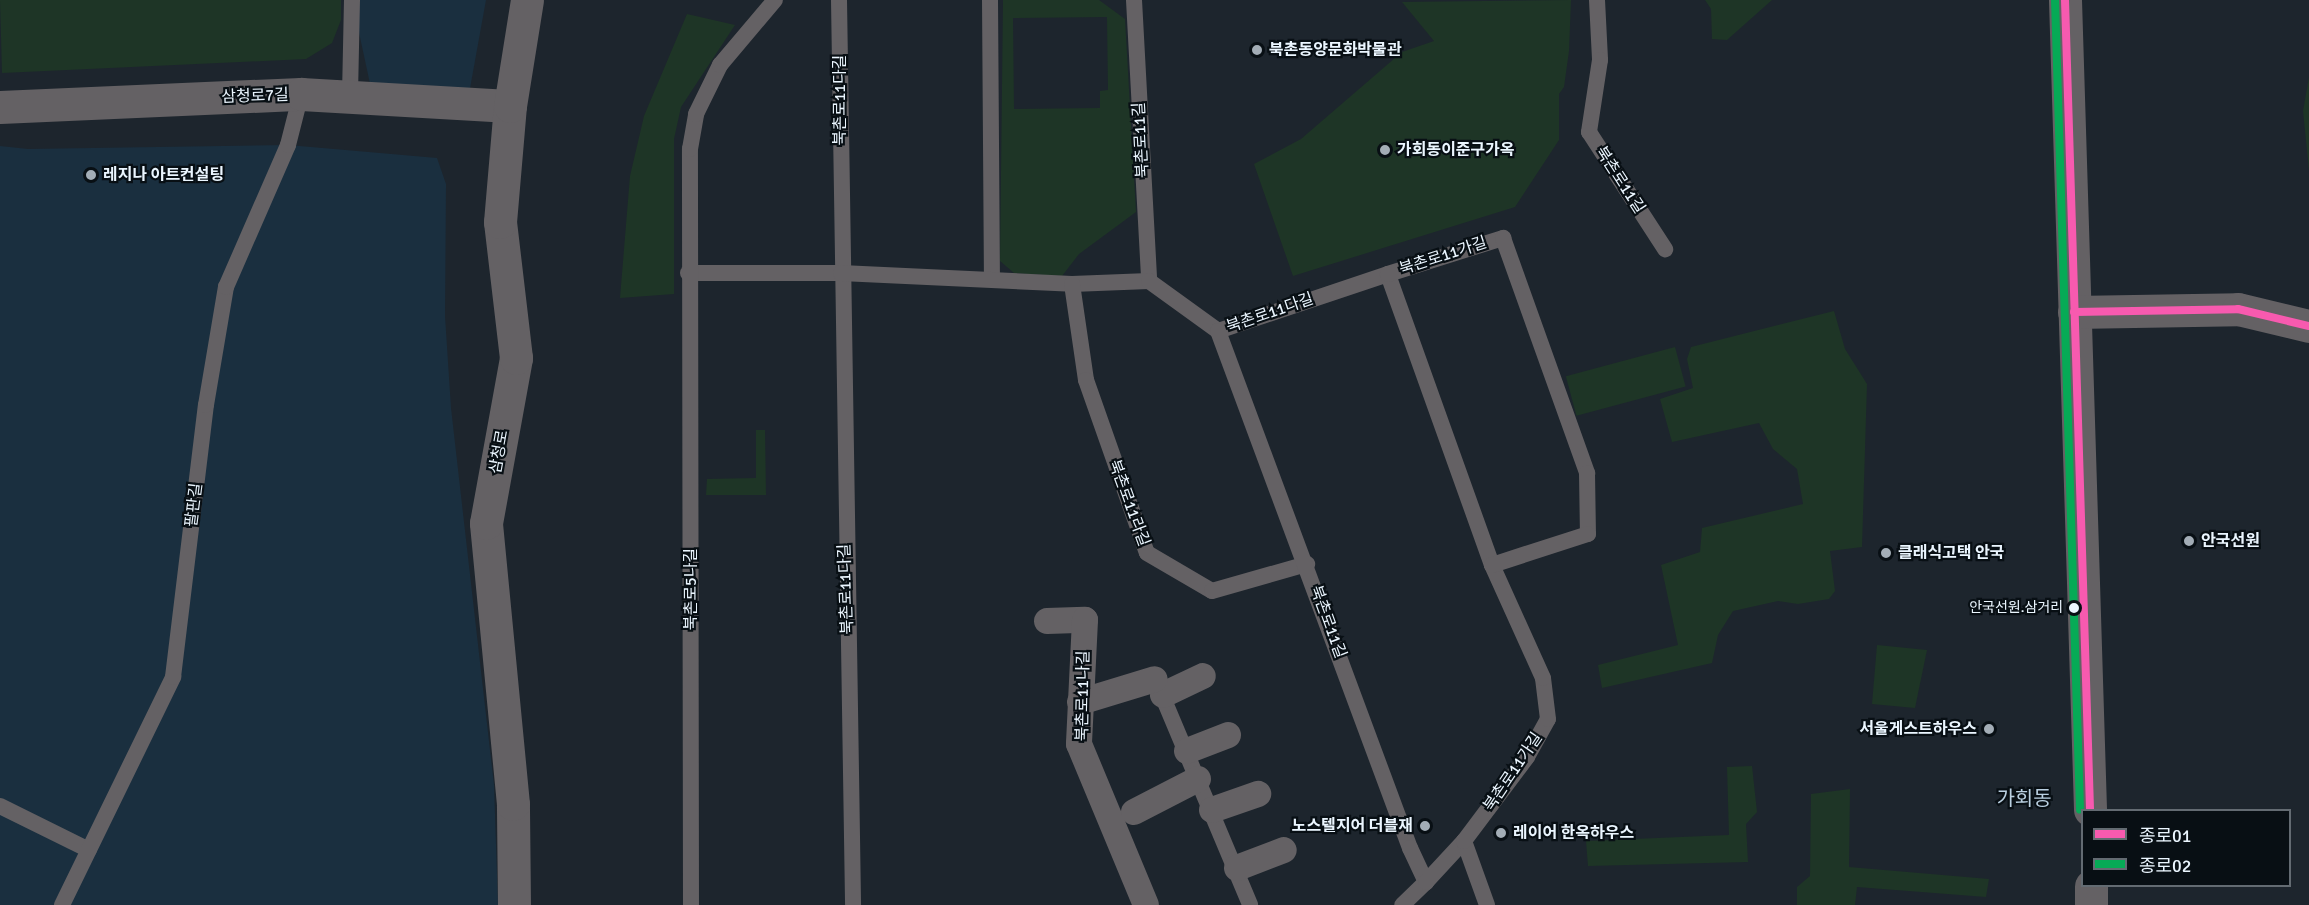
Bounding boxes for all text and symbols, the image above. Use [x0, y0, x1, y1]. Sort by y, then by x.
place label: 북촌동양문화박물관 [1269, 40, 1401, 60]
marker: 북촌동양문화박물관 [1250, 43, 1264, 57]
street label: 북촌로11다길 [830, 55, 850, 145]
street label: 삼청로7길 [221, 85, 289, 107]
street label: 북촌로11길 [1129, 101, 1153, 179]
place label: 가회동이준구가옥 [1397, 140, 1515, 160]
marker: 가회동이준구가옥 [1378, 143, 1392, 157]
street label: 북촌로11길 [1591, 143, 1649, 217]
place label: 레지나 아트컨설팅 [103, 165, 224, 185]
marker: 레지나 아트컨설팅 [84, 168, 98, 182]
street label: 북촌로11가길 [1397, 233, 1489, 279]
street label: 북촌로11다길 [1224, 289, 1316, 337]
street label: 삼청로 [486, 429, 512, 475]
street label: 북촌로11라길 [1104, 457, 1154, 549]
street label: 팔판길 [182, 482, 206, 528]
place label: 안국선원 [2201, 531, 2260, 551]
marker: 안국선원 [2182, 534, 2196, 548]
street label: 북촌로11다길 [835, 543, 857, 635]
place label: 클래식고택 안국 [1898, 543, 2005, 563]
marker: 클래식고택 안국 [1879, 546, 1893, 560]
street label: 북촌로5나길 [681, 548, 701, 630]
street label: 북촌로11길 [1306, 583, 1350, 661]
place label: 안국선원.삼거리 [1969, 600, 2063, 616]
marker: 안국선원.삼거리 [2068, 602, 2080, 614]
street label: 북촌로11나길 [1073, 650, 1093, 742]
place label: 서울게스트하우스 [1859, 719, 1977, 739]
marker: 서울게스트하우스 [1982, 722, 1996, 736]
street label: 북촌로11가길 [1480, 729, 1546, 815]
district label: 가회동 [1996, 786, 2052, 810]
legend [2081, 809, 2291, 887]
place label: 노스텔지어 더블재 [1292, 816, 1413, 836]
marker: 노스텔지어 더블재 [1418, 819, 1432, 833]
place label: 레이어 한옥하우스 [1513, 823, 1634, 843]
text: 종로01 [2139, 825, 2192, 847]
marker: 레이어 한옥하우스 [1494, 826, 1508, 840]
text: 종로02 [2139, 855, 2192, 877]

